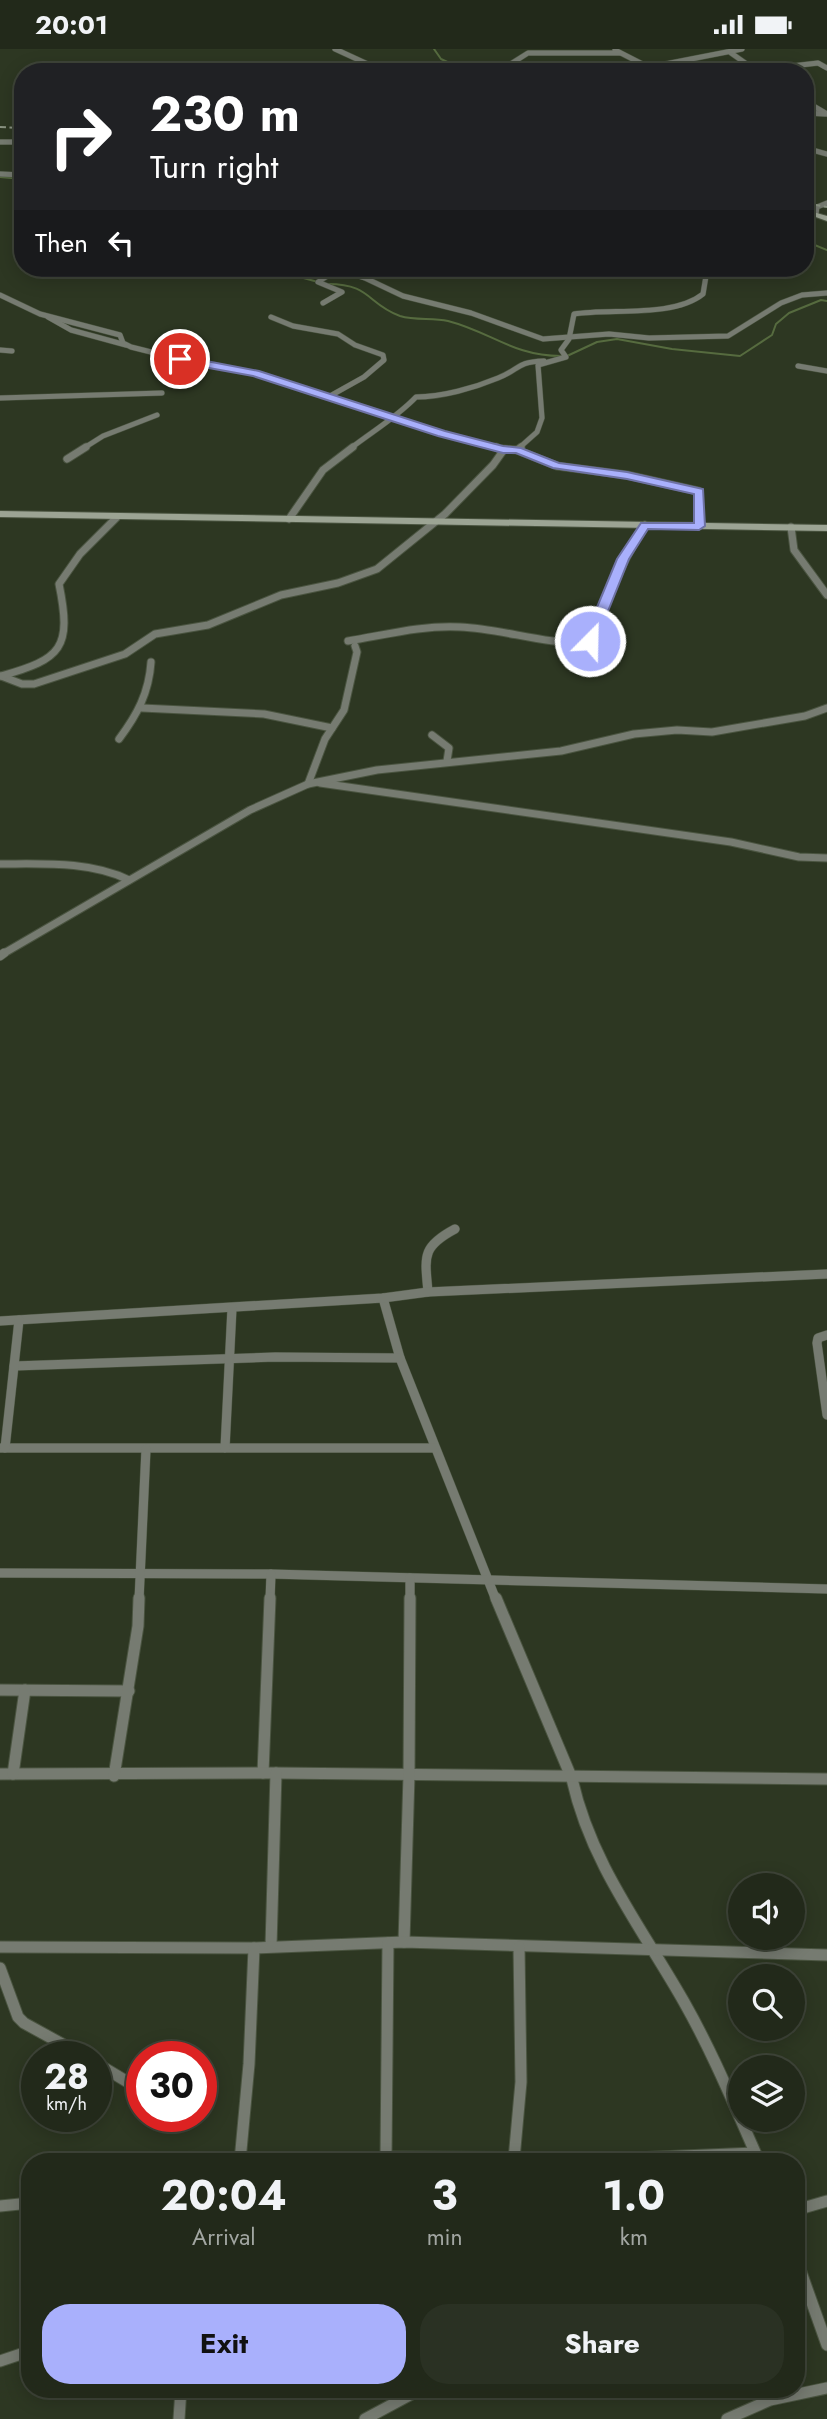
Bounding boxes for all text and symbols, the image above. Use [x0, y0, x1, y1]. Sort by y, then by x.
text: 20:01 [35, 6, 108, 44]
text: 230 m [150, 79, 300, 149]
icon: right [35, 91, 126, 182]
text: Turn right [150, 144, 279, 190]
text: Then [35, 224, 88, 262]
icon: left [102, 224, 140, 262]
pin [150, 329, 210, 389]
icon: arrive [161, 340, 199, 378]
position arrow [553, 604, 627, 678]
map controls [728, 1873, 805, 2132]
button: sound [728, 1873, 805, 1950]
button: search [728, 1964, 805, 2041]
speed limit sign: 30 [126, 2041, 217, 2132]
text: 28 [44, 2052, 89, 2102]
button: layers [728, 2055, 805, 2132]
text: km/h [46, 2091, 87, 2117]
text: 20:04 [161, 2165, 287, 2226]
text: 3 [432, 2165, 458, 2226]
text: 1.0 [602, 2165, 665, 2226]
text: Arrival [192, 2220, 256, 2254]
text: min [427, 2220, 463, 2254]
text: km [620, 2220, 648, 2254]
button: Exit [42, 2304, 406, 2384]
button: Share [420, 2304, 784, 2384]

